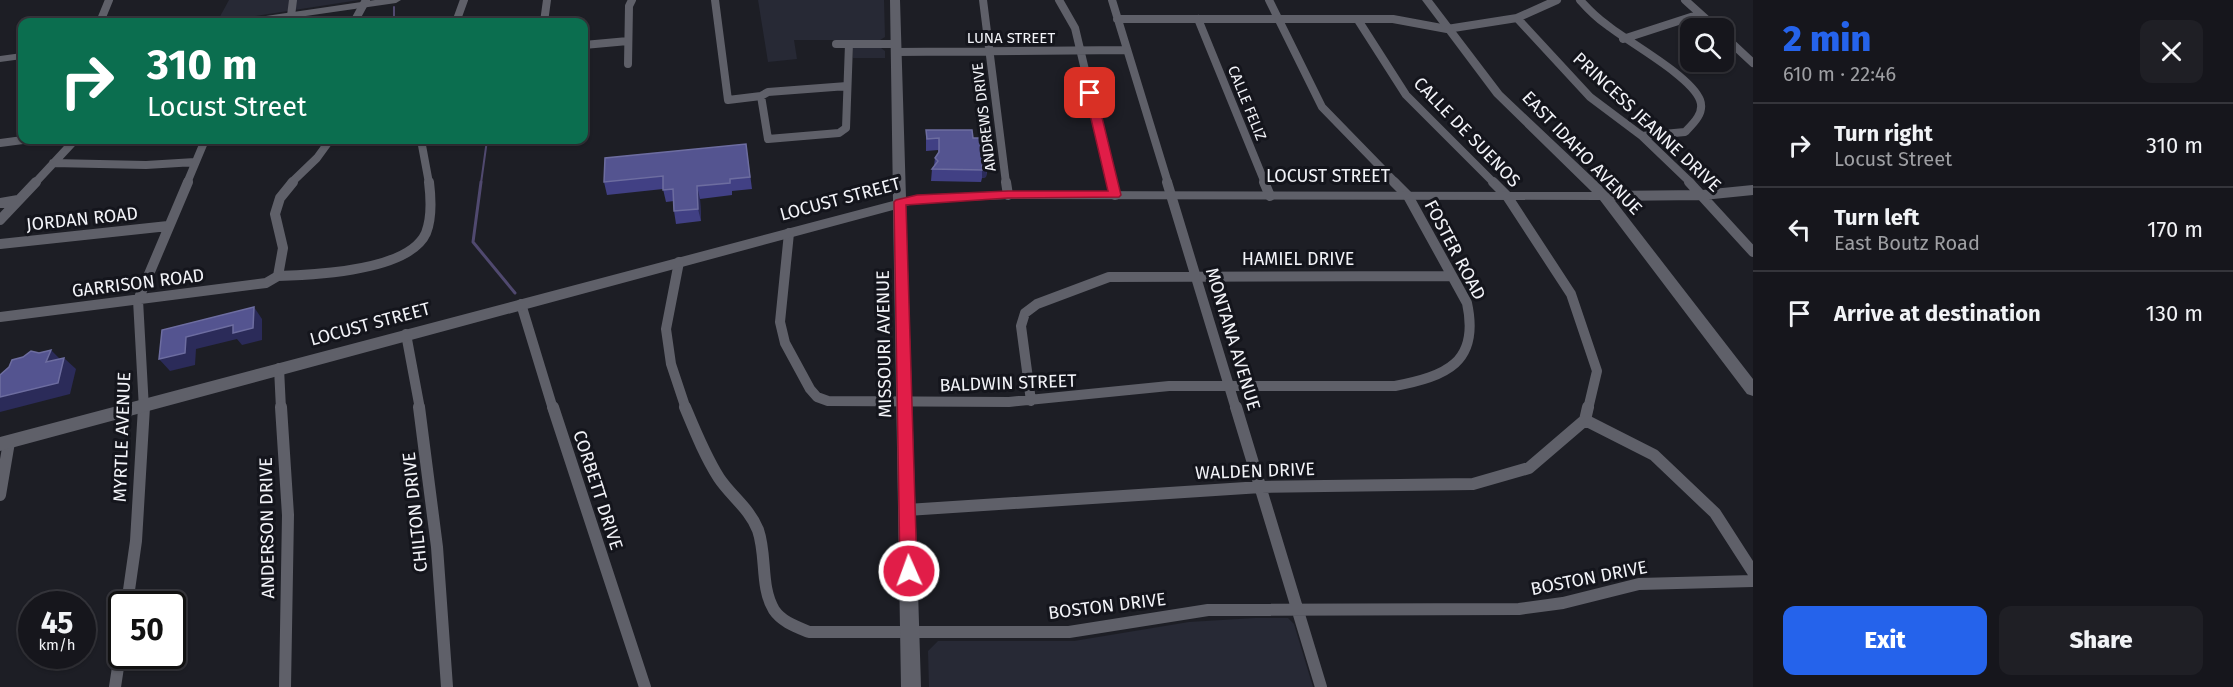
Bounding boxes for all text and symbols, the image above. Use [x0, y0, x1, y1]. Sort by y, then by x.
text: 2 min [1783, 17, 1871, 61]
map controls [1680, 18, 1734, 72]
button: search [1680, 18, 1734, 72]
button: close [2140, 20, 2203, 83]
street label: LUNA STREET [967, 29, 1055, 47]
text: 310 m [147, 40, 257, 90]
icon: right [48, 42, 126, 120]
street label: PRINCESS JEANNE DRIVE [1568, 48, 1726, 196]
street label: ANDREWS DRIVE [968, 62, 1000, 172]
text: 610 m · 22:46 [1783, 62, 1896, 86]
street label: CALLE FELIZ [1224, 63, 1270, 143]
pin [1064, 67, 1115, 118]
street label: CALLE DE SUENOS [1409, 72, 1525, 192]
icon: arrive [1073, 76, 1106, 109]
street label: EAST IDAHO AVENUE [1517, 87, 1647, 219]
text: Locust Street [147, 91, 307, 123]
text: Turn right [1834, 120, 1933, 147]
icon: right [1783, 129, 1816, 162]
text: 310 m [2146, 132, 2203, 159]
text: Locust Street [1834, 147, 1952, 171]
street label: LOCUST STREET [1266, 165, 1391, 187]
street label: LOCUST STREET [777, 172, 903, 226]
street label: FOSTER ROAD [1419, 196, 1491, 304]
street label: JORDAN ROAD [25, 202, 139, 236]
text: Turn left [1834, 204, 1919, 231]
icon: left [1783, 213, 1816, 246]
text: 170 m [2147, 216, 2203, 243]
text: East Boutz Road [1834, 231, 1980, 255]
street label: HAMIEL DRIVE [1242, 248, 1354, 270]
street label: GARRISON ROAD [71, 264, 205, 302]
street label: MONTANA AVENUE [1201, 265, 1265, 413]
street label: MISSOURI AVENUE [872, 270, 896, 418]
street label: LOCUST STREET [307, 297, 433, 351]
icon: arrive [1783, 297, 1816, 330]
text: Arrive at destination [1834, 300, 2041, 327]
text: 130 m [2146, 300, 2203, 327]
street label: BALDWIN STREET [939, 370, 1078, 396]
street label: MYRTLE AVENUE [109, 371, 135, 503]
street label: CORBETT DRIVE [568, 427, 628, 553]
street label: CHILTON DRIVE [398, 451, 432, 573]
street label: ANDERSON DRIVE [255, 457, 279, 599]
street label: WALDEN DRIVE [1195, 458, 1315, 484]
position arrow [877, 539, 941, 603]
street label: BOSTON DRIVE [1529, 556, 1649, 600]
street label: BOSTON DRIVE [1047, 588, 1167, 624]
speed limit sign: 50 [108, 591, 186, 669]
text: 45 [41, 605, 73, 641]
button: Exit [1783, 606, 1987, 675]
button: Share [1999, 606, 2203, 675]
text: km/h [38, 636, 76, 654]

